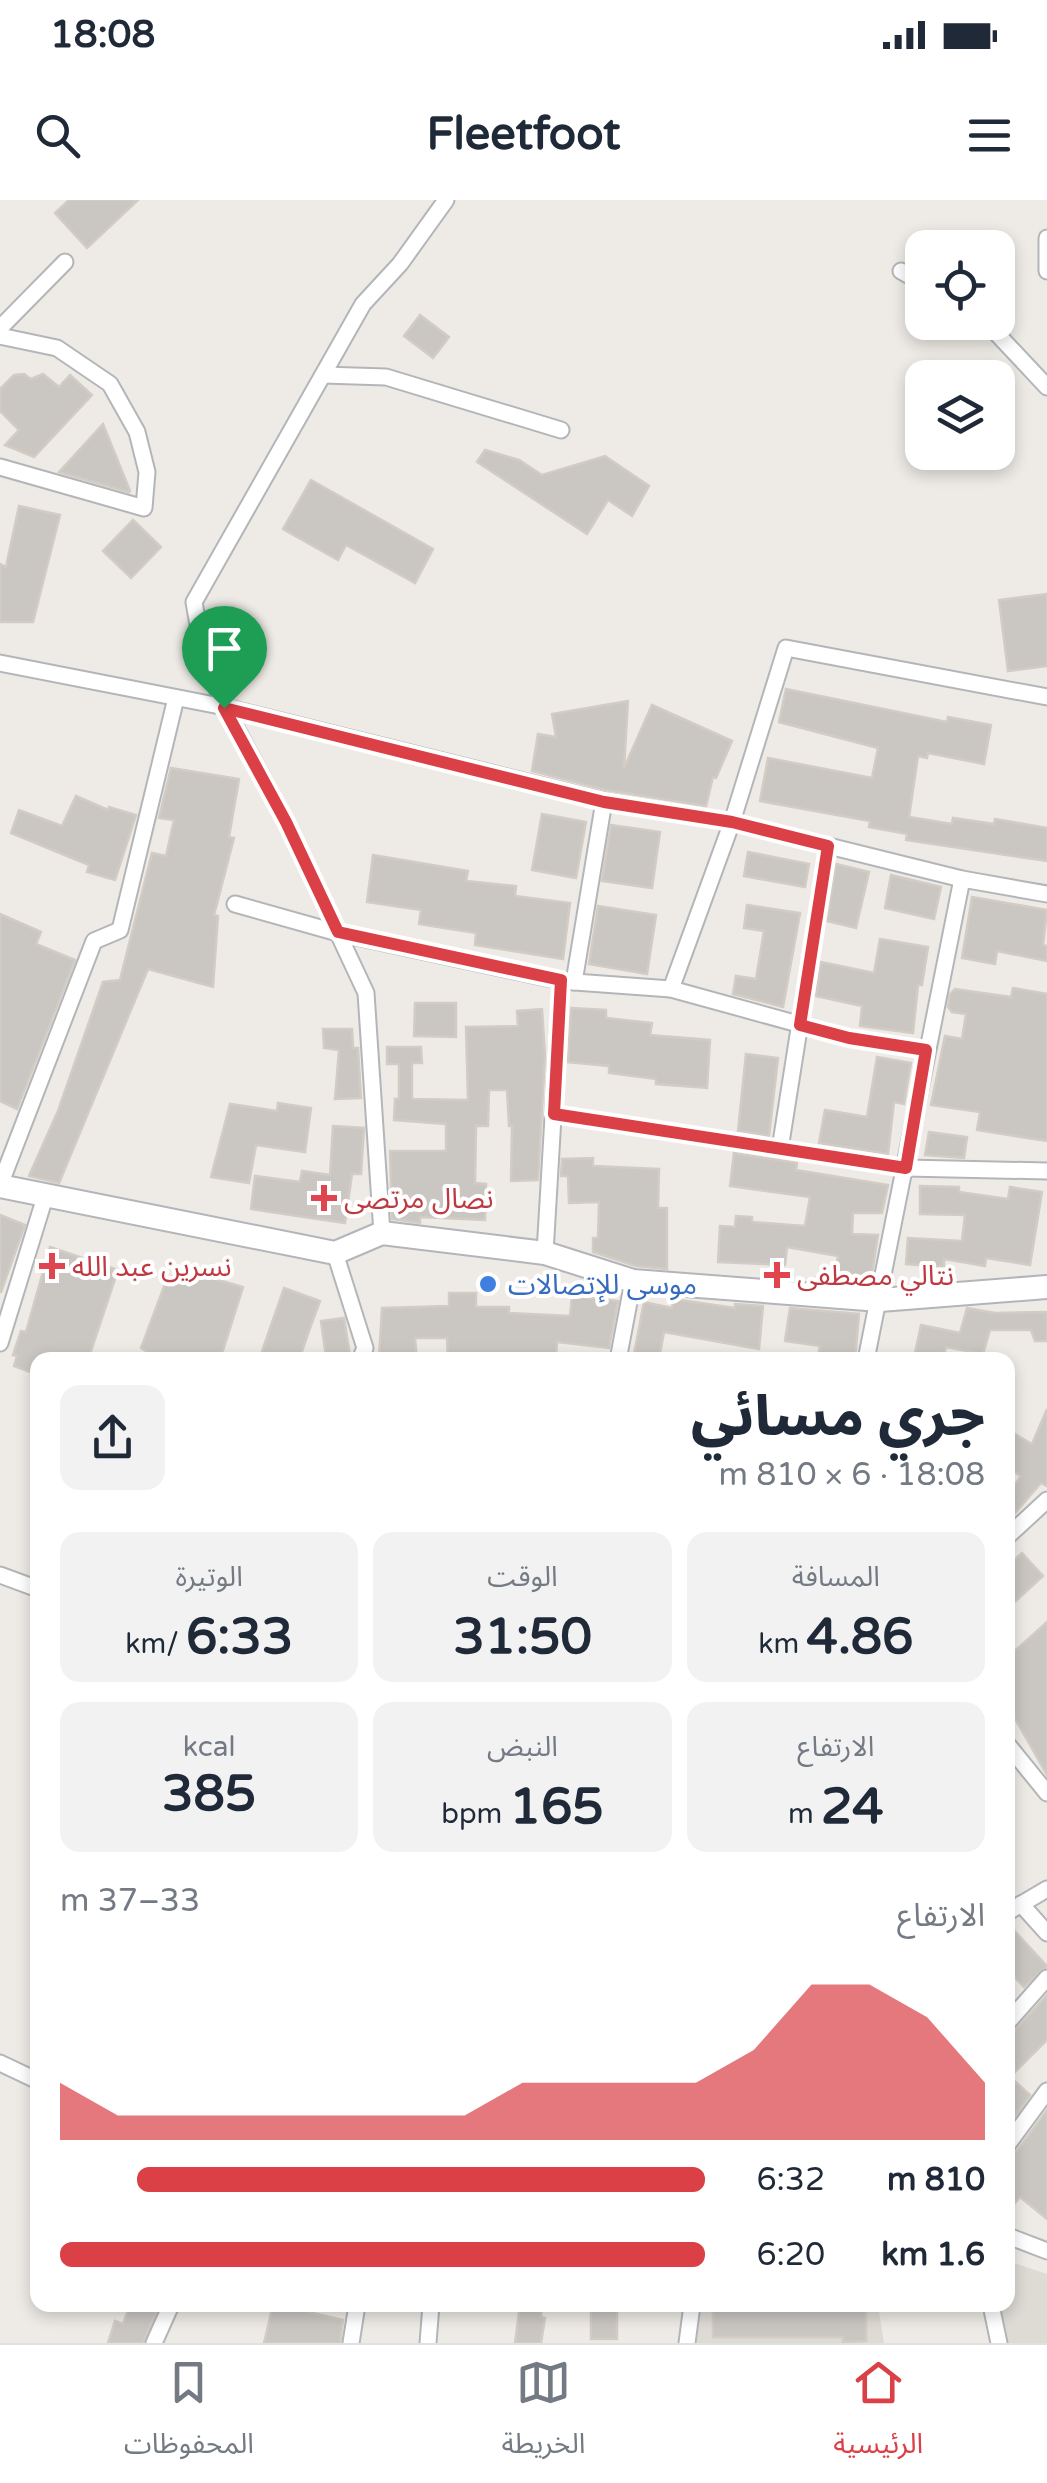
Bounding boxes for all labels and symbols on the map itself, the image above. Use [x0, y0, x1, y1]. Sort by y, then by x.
pin [182, 606, 267, 709]
place label: نصال مرتصى [344, 1182, 494, 1216]
marker: نصال مرتصى [313, 1187, 335, 1209]
place label: نسرين عبد الله [72, 1250, 232, 1284]
marker: نسرين عبد الله [41, 1255, 63, 1277]
place label: نتالي مصطفى [797, 1259, 954, 1296]
marker: نتالي مصطفى [766, 1264, 788, 1286]
place label: موسى للإتصالات [508, 1268, 697, 1303]
marker: موسى للإتصالات [477, 1273, 499, 1295]

